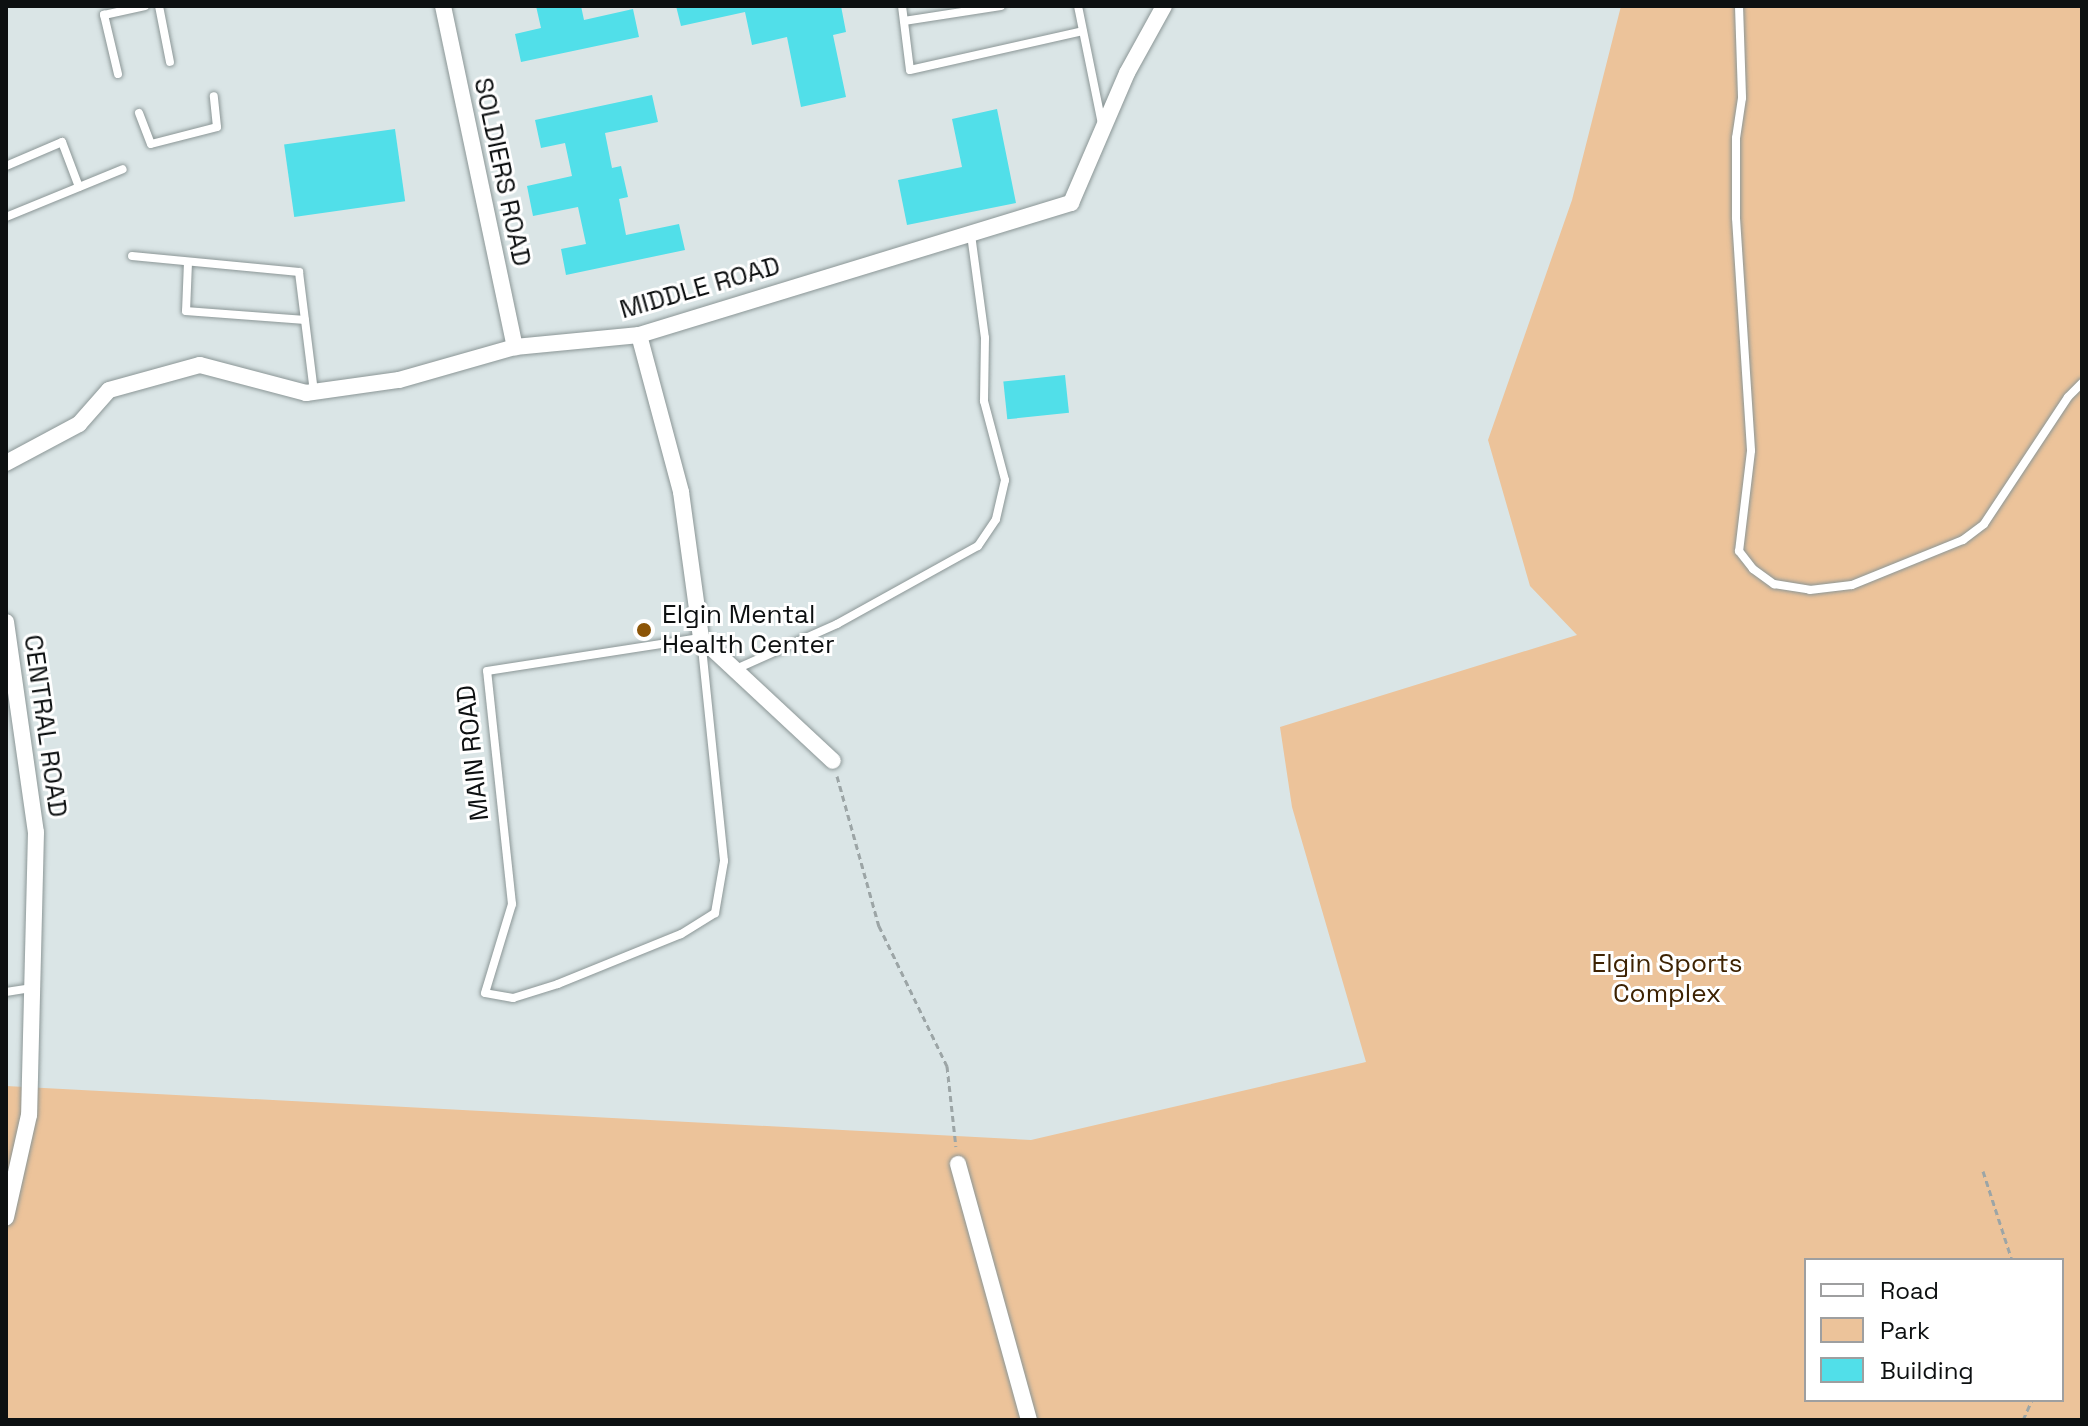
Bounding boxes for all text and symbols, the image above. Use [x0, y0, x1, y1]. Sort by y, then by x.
street label: SOLDIERS ROAD [467, 75, 537, 269]
street label: MIDDLE ROAD [616, 250, 784, 326]
place label: Elgin Mental Health Center [662, 599, 835, 660]
marker: Elgin Mental Health Center [633, 619, 655, 641]
street label: CENTRAL ROAD [17, 632, 73, 820]
street label: MAIN ROAD [450, 684, 496, 822]
park label: Elgin Sports Complex [1592, 948, 1742, 1010]
legend [1804, 1258, 2064, 1402]
text: Road [1880, 1275, 1939, 1306]
text: Park [1880, 1315, 1930, 1346]
text: Building [1880, 1355, 1974, 1386]

